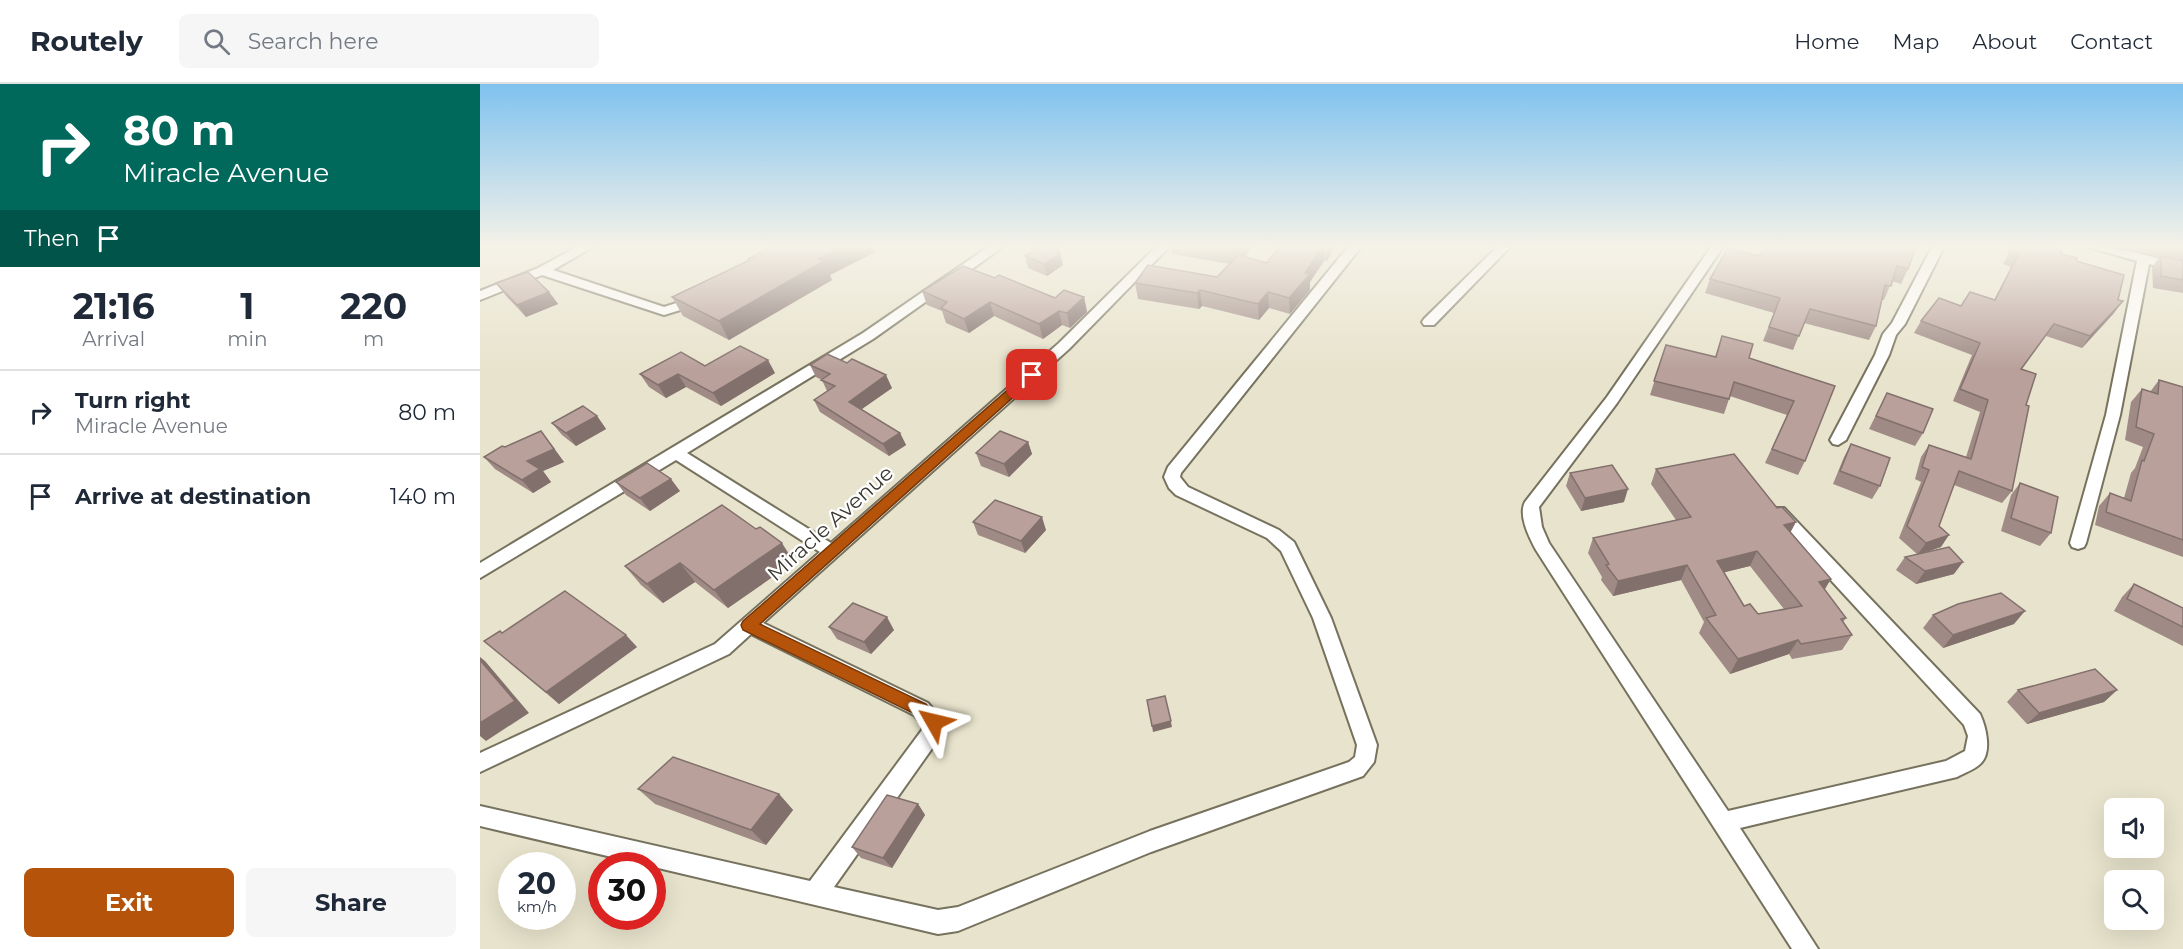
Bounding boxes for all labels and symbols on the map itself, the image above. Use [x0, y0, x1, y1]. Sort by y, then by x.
pin [1006, 349, 1057, 400]
street label: Miracle Avenue [762, 460, 898, 586]
position arrow [902, 690, 966, 754]
speed limit sign: 30 [588, 852, 666, 930]

